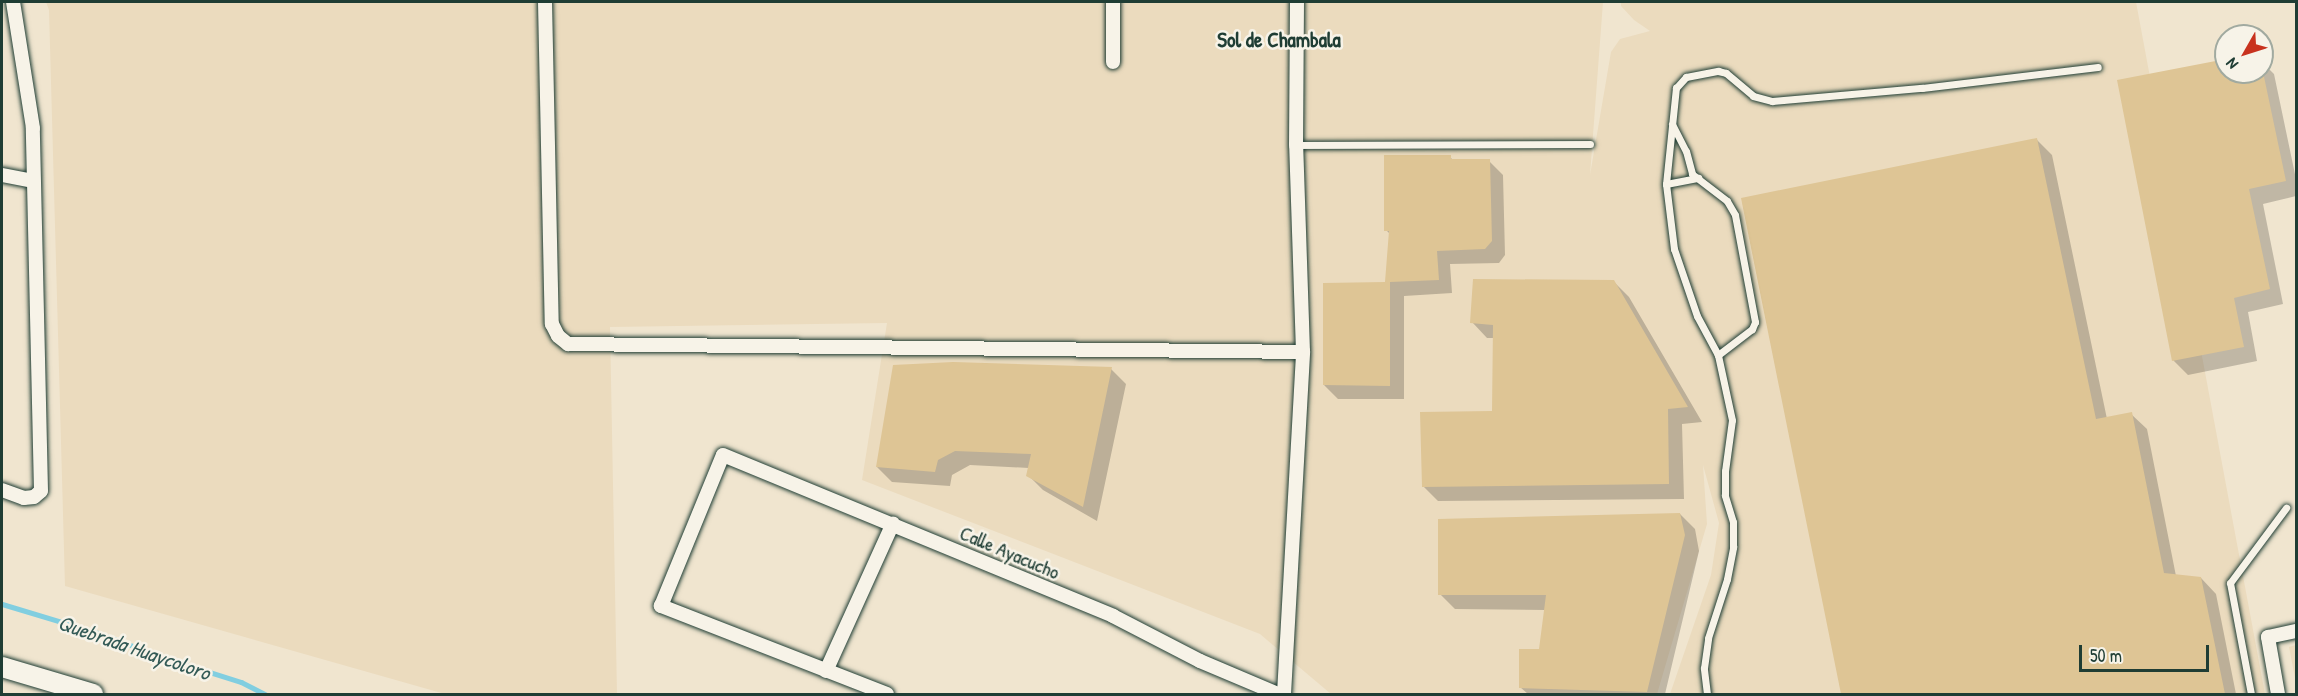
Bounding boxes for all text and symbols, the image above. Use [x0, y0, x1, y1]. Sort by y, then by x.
north arrow [2214, 24, 2274, 84]
district label: Sol de Chambala [1217, 27, 1341, 53]
text: N [2220, 54, 2243, 74]
street label: Calle Ayacucho [957, 520, 1063, 584]
water label: Quebrada Huaycoloro [55, 610, 213, 686]
scale bar [2082, 633, 2212, 671]
text: 50 m [2090, 643, 2122, 668]

